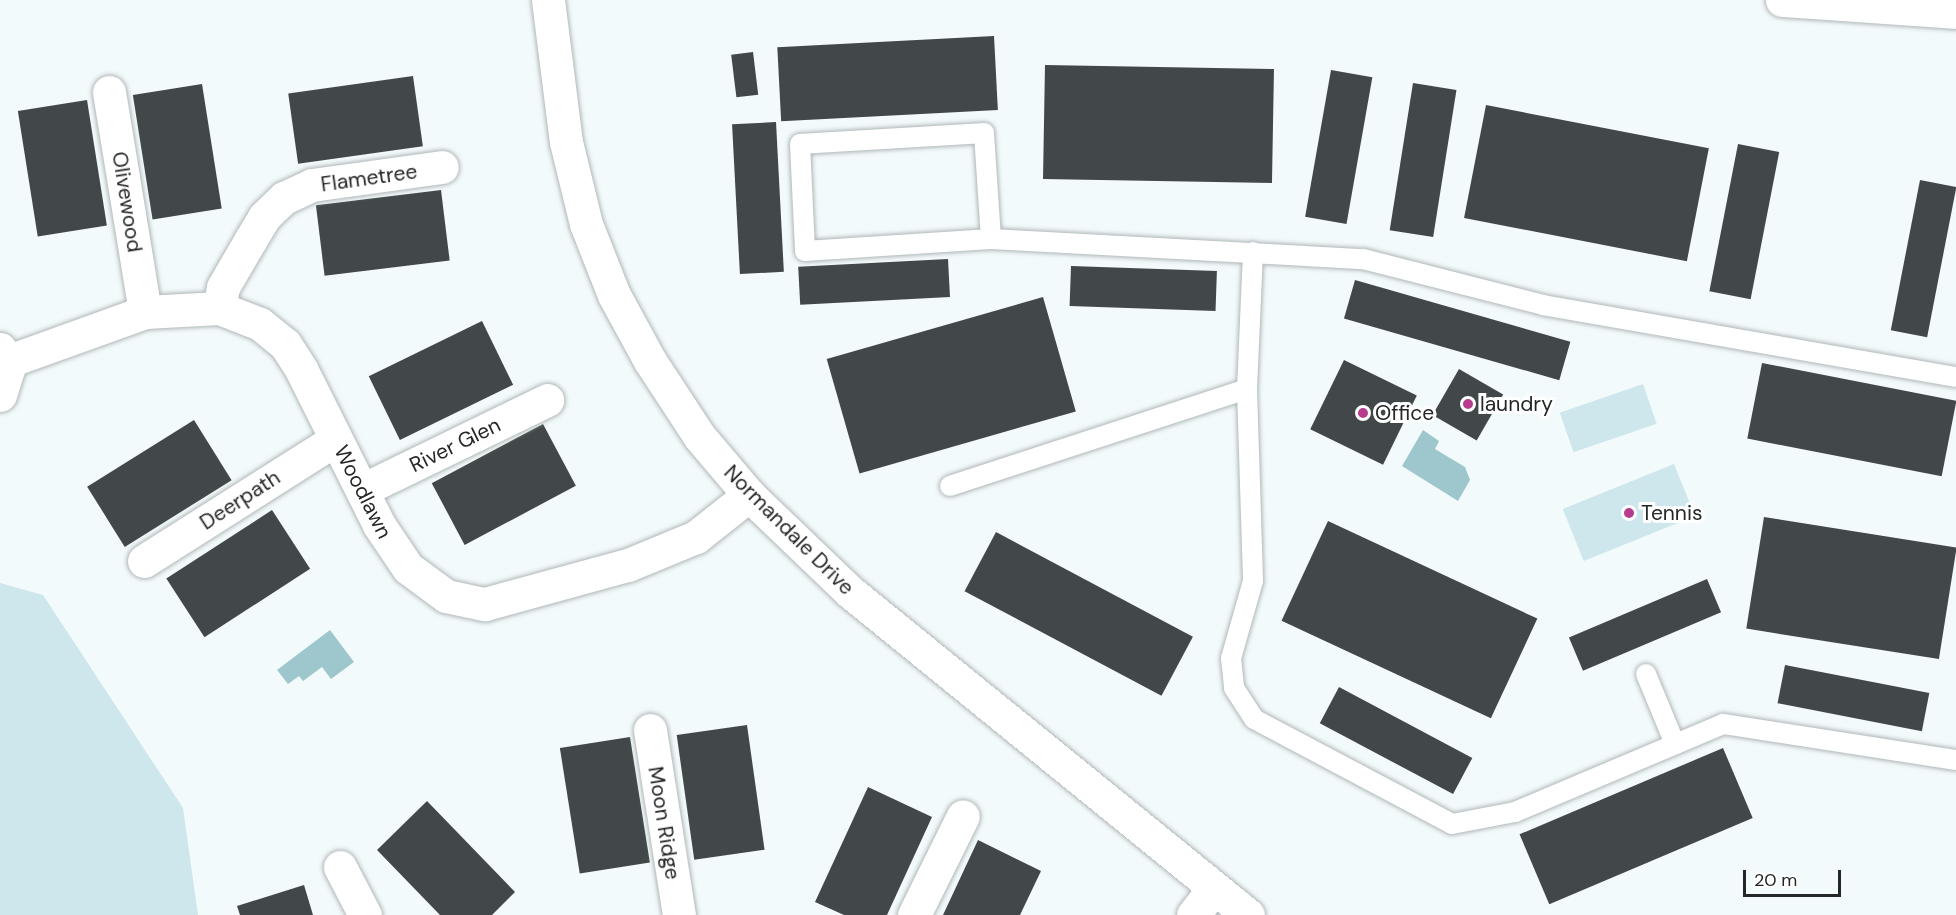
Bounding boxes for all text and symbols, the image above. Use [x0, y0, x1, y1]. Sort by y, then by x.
street label: Olivewood [107, 150, 147, 254]
street label: Flametree [319, 159, 419, 197]
place label: laundry [1480, 391, 1553, 417]
marker: laundry [1461, 397, 1475, 411]
place label: Office [1375, 400, 1434, 426]
marker: Office [1356, 406, 1370, 420]
street label: River Glen [405, 412, 505, 478]
street label: Woodlawn [329, 441, 397, 543]
street label: Normandale Drive [719, 460, 859, 600]
street label: Deerpath [195, 465, 285, 535]
place label: Tennis [1641, 500, 1703, 526]
marker: Tennis [1622, 506, 1636, 520]
street label: Moon Ridge [643, 765, 685, 881]
scale bar [1746, 858, 1844, 896]
text: 20 m [1754, 868, 1797, 892]

